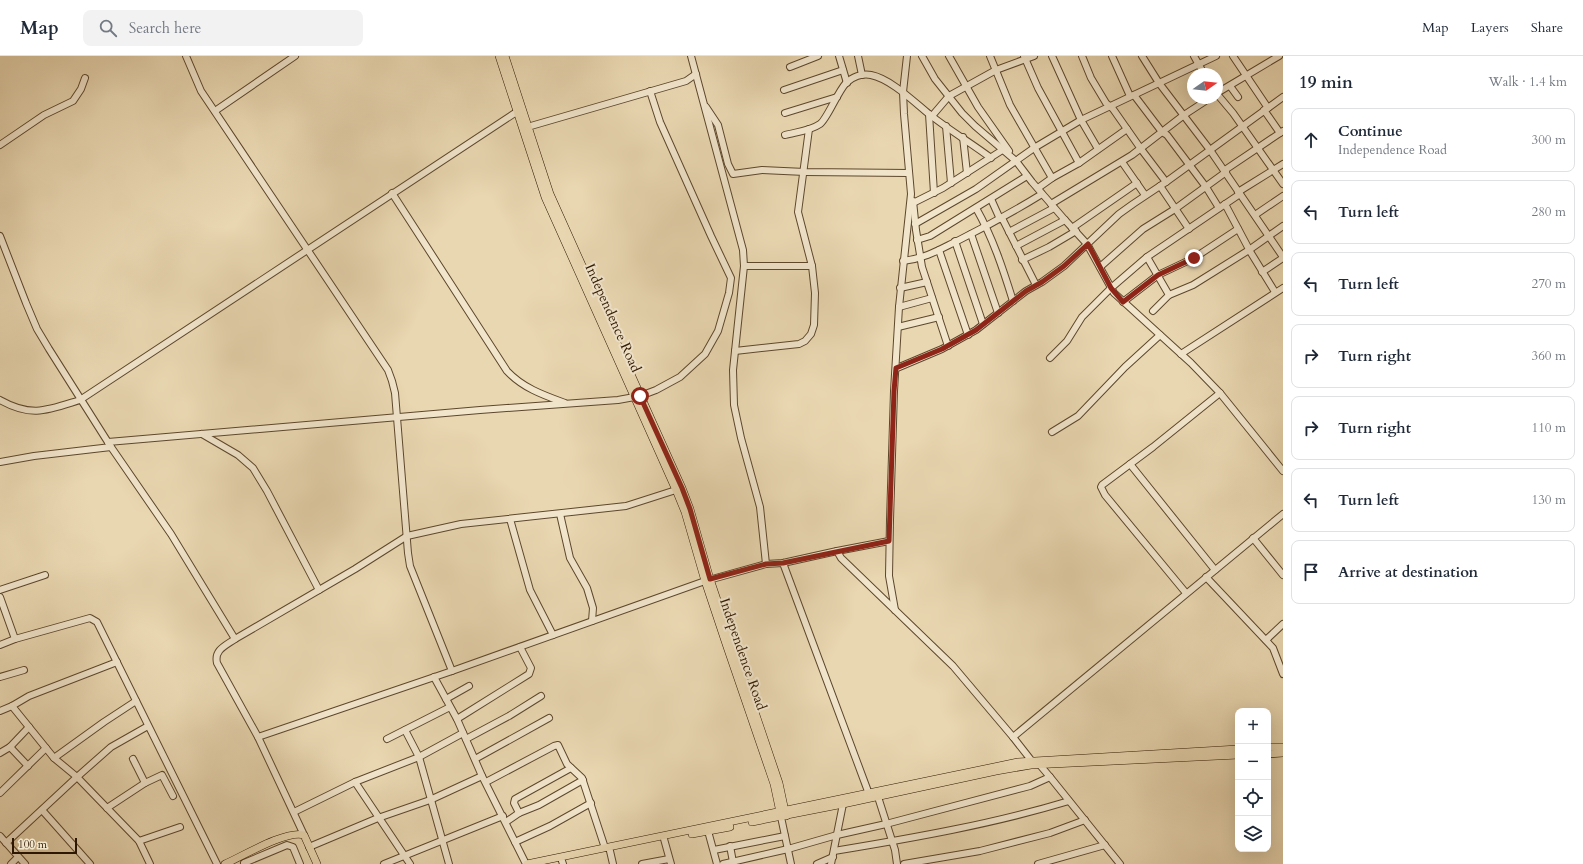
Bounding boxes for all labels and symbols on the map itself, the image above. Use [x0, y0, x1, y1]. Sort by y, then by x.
north arrow [1187, 68, 1223, 104]
route end [1185, 249, 1203, 267]
street label: Independence Road [580, 261, 646, 376]
route start [631, 387, 649, 405]
street label: Independence Road [715, 595, 771, 713]
scale bar [12, 836, 77, 855]

